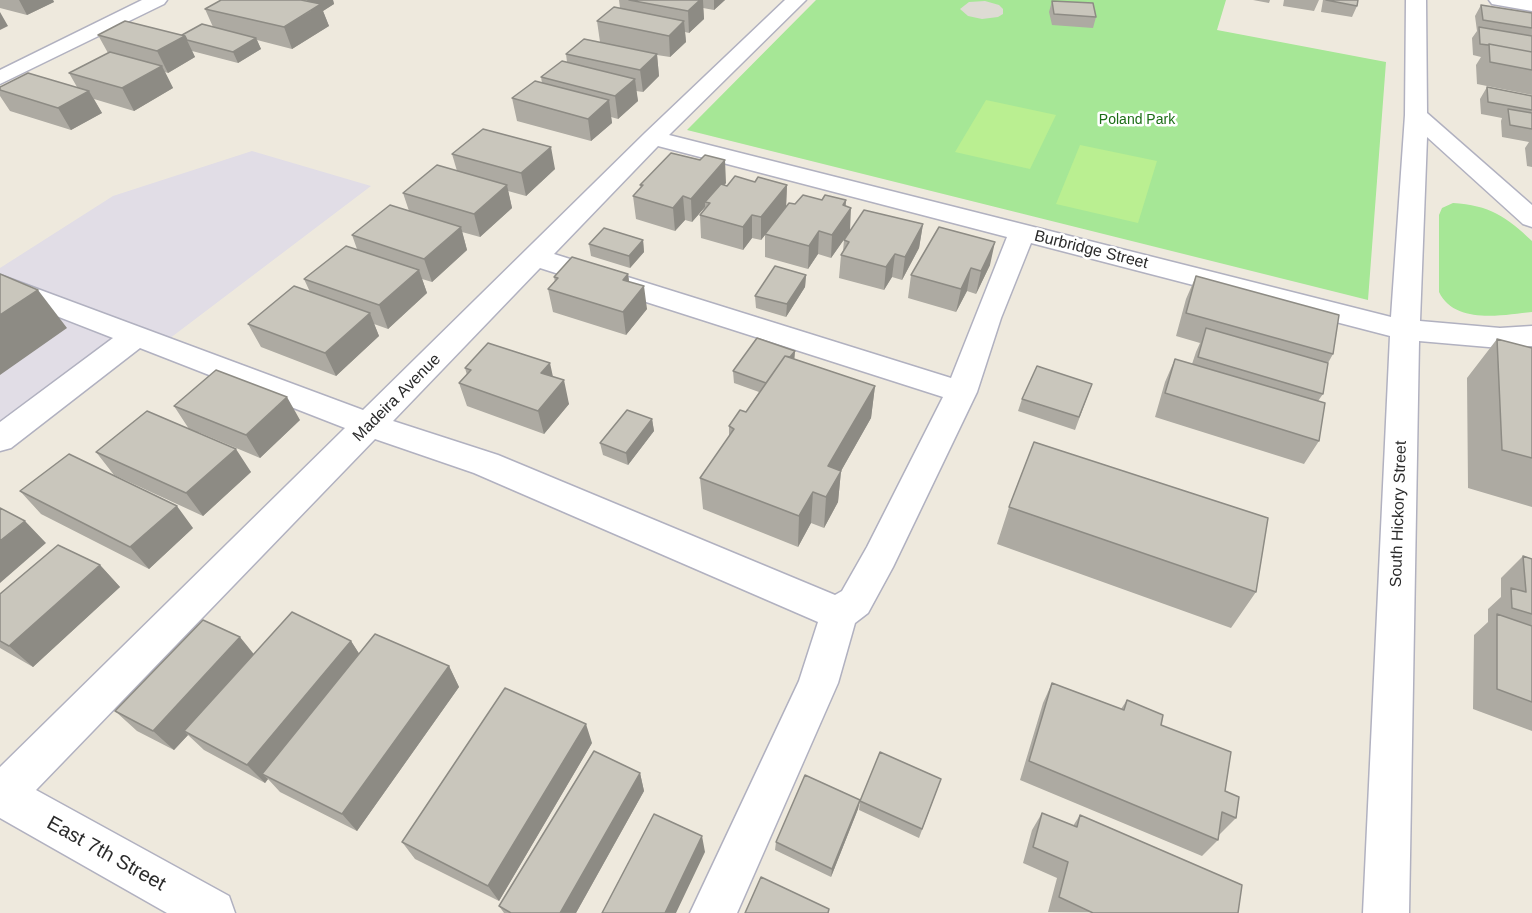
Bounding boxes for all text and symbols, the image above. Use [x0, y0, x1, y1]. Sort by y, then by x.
park label: Poland Park [1099, 112, 1175, 128]
street label: Burbridge Street [1032, 227, 1150, 273]
street label: Madeira Avenue [349, 350, 445, 446]
street label: South Hickory Street [1387, 440, 1411, 588]
street label: East 7th Street [42, 811, 170, 897]

